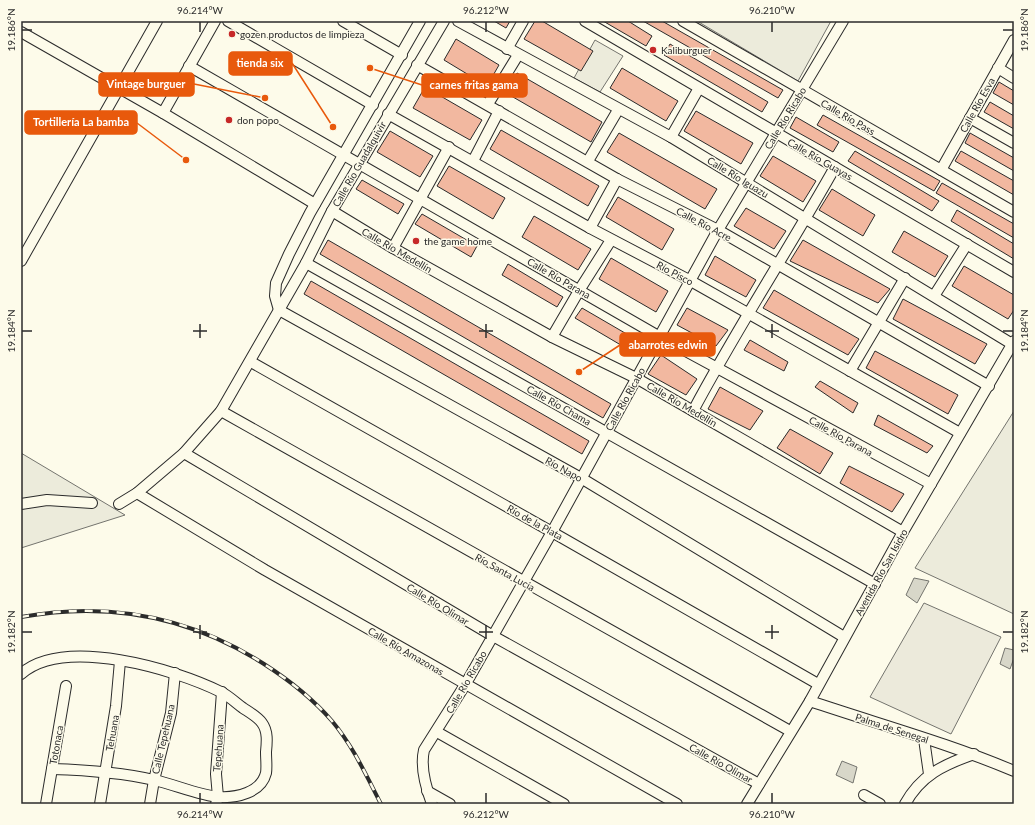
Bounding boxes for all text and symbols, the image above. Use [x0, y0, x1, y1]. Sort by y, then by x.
text: 96.214°W [177, 4, 224, 16]
text: 96.212°W [463, 4, 510, 16]
text: 96.210°W [749, 4, 796, 16]
text: 19.186°N [5, 8, 17, 52]
text: 19.186°N [1018, 8, 1030, 52]
place label: gozen productos de limpieza [240, 28, 365, 40]
marker: gozen productos de limpieza [227, 29, 237, 39]
place label: Kaliburguer [661, 44, 712, 56]
marker: Kaliburguer [648, 45, 658, 55]
callout: tienda six [229, 52, 292, 75]
text: tienda six [236, 56, 284, 69]
callout: Vintage burguer [99, 73, 194, 96]
callout: carnes fritas gama [422, 74, 527, 97]
street label: Calle Río Esva [957, 75, 997, 135]
text: Vintage burguer [106, 77, 186, 90]
text: carnes fritas gama [430, 78, 518, 91]
street label: Calle Río Ricabo [762, 84, 809, 151]
street label: Calle Río Pass [819, 97, 877, 137]
callout: Tortillería La bamba [25, 111, 137, 134]
place label: don popo [237, 114, 279, 126]
text: Tortillería La bamba [33, 115, 129, 128]
marker: don popo [224, 115, 234, 125]
street label: Calle Río Guadalquivir [330, 119, 389, 209]
street label: Calle Río Guayas [785, 136, 855, 182]
street label: Calle Río Iguazu [705, 154, 771, 200]
street label: Calle Río Acre [674, 204, 734, 244]
street label: Calle Río Medellín [360, 225, 434, 275]
place label: the game home [424, 235, 492, 247]
marker: the game home [411, 236, 421, 246]
street label: Calle Río Parana [525, 255, 593, 301]
street label: Río Pisco [655, 258, 696, 288]
text: 19.184°N [5, 309, 17, 353]
text: 19.184°N [1018, 309, 1030, 353]
callout: abarrotes edwin [620, 333, 715, 356]
text: abarrotes edwin [628, 338, 708, 351]
street label: Calle Río Ricabo [603, 365, 648, 433]
street label: Calle Río Medellín [645, 379, 719, 429]
street label: Calle Río Chama [525, 382, 593, 428]
street label: Calle Río Parana [807, 414, 875, 458]
street label: Río Napo [543, 454, 585, 484]
street label: Río de la Plata [505, 502, 565, 542]
street label: Avenida Río San Isidro [852, 526, 910, 617]
street label: Río Santa Lucia [473, 551, 537, 593]
street label: Calle Río Olimar [405, 581, 472, 627]
text: 19.182°N [5, 610, 17, 654]
text: 19.182°N [1018, 610, 1030, 654]
street label: Calle Río Amazonas [366, 624, 446, 678]
street label: Calle Río Ricabo [443, 648, 489, 716]
street label: Calle Tepehuana [149, 703, 177, 775]
street label: Palma de Senegal [854, 710, 930, 746]
street label: Tehuana [103, 714, 121, 752]
street label: Totonaca [47, 724, 65, 766]
street label: Tepehuana [210, 724, 226, 772]
street label: Calle Río Olimar [687, 741, 755, 786]
text: 96.214°W [177, 808, 224, 820]
text: 96.212°W [463, 808, 510, 820]
text: 96.210°W [749, 808, 796, 820]

